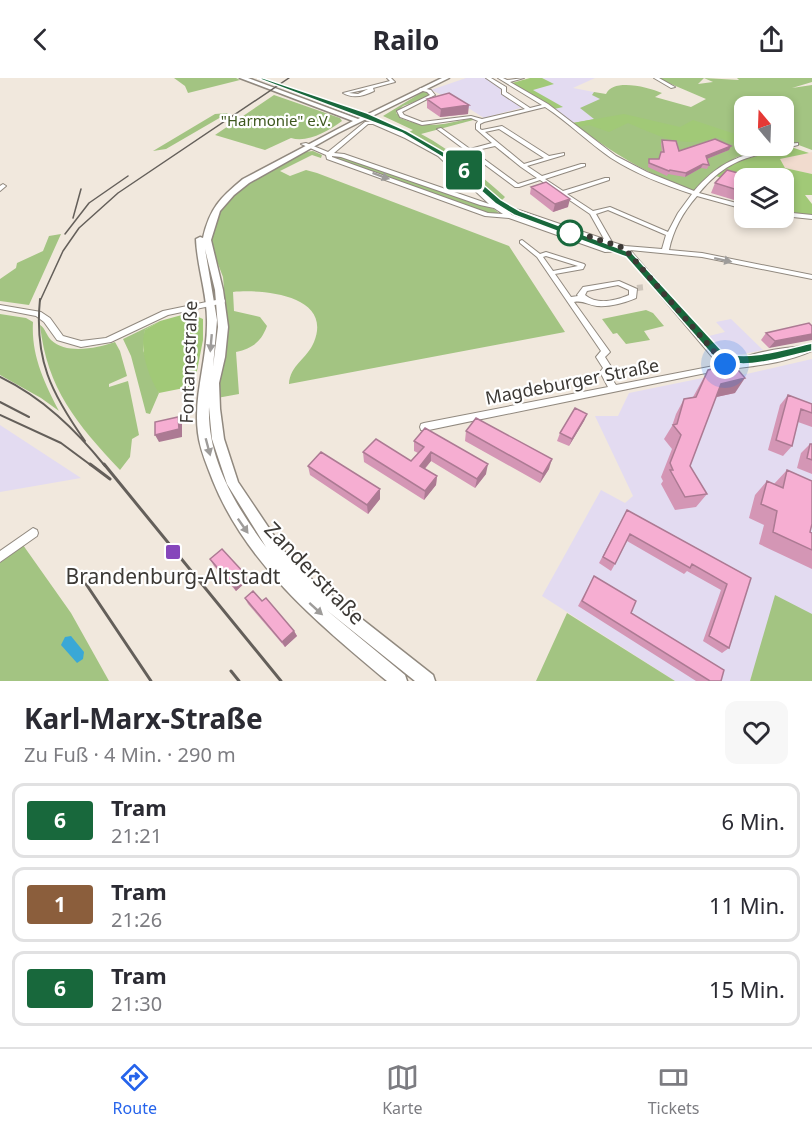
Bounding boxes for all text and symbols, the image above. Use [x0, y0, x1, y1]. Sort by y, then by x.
text: Railo [373, 21, 439, 58]
icon: back [24, 23, 57, 56]
icon: share [755, 23, 788, 56]
north arrow [734, 96, 794, 156]
map controls [734, 96, 794, 228]
park label: "Harmonie" e.V. [221, 110, 331, 130]
line badge: 6 [444, 150, 484, 190]
text: 6 [458, 156, 470, 184]
button: layers [734, 168, 794, 228]
one-way arrow [372, 172, 390, 182]
unlabelled marker [557, 220, 583, 246]
one-way arrow [713, 256, 732, 265]
street label: Fontanestraße [174, 300, 202, 424]
one-way arrow [206, 334, 215, 353]
your location [710, 349, 740, 379]
street label: Magdeburger Straße [483, 352, 661, 410]
one-way arrow [203, 438, 213, 457]
street label: Zanderstraße [259, 515, 371, 631]
one-way arrow [237, 517, 249, 533]
marker: Brandenburg-Altstadt [164, 543, 182, 561]
place label: Brandenburg-Altstadt [66, 562, 281, 590]
one-way arrow [309, 602, 324, 616]
text: Karl-Marx-Straße [24, 699, 263, 737]
button: heart [725, 701, 788, 764]
text: Zu Fuß · 4 Min. · 290 m [24, 741, 236, 768]
text: Tram [111, 792, 167, 822]
text: 6 [54, 806, 66, 834]
text: 6 Min. [722, 806, 785, 836]
text: 21:21 [111, 822, 162, 849]
text: Tram [111, 876, 167, 906]
text: 1 [54, 890, 66, 918]
text: 11 Min. [709, 890, 785, 920]
text: 21:26 [111, 906, 162, 933]
text: Tram [111, 960, 167, 990]
text: 6 [54, 974, 66, 1002]
text: 15 Min. [709, 974, 785, 1004]
text: 21:30 [111, 990, 162, 1017]
tab: Route [113, 1061, 157, 1119]
tab: Karte [382, 1061, 422, 1119]
tab: Tickets [648, 1061, 699, 1119]

